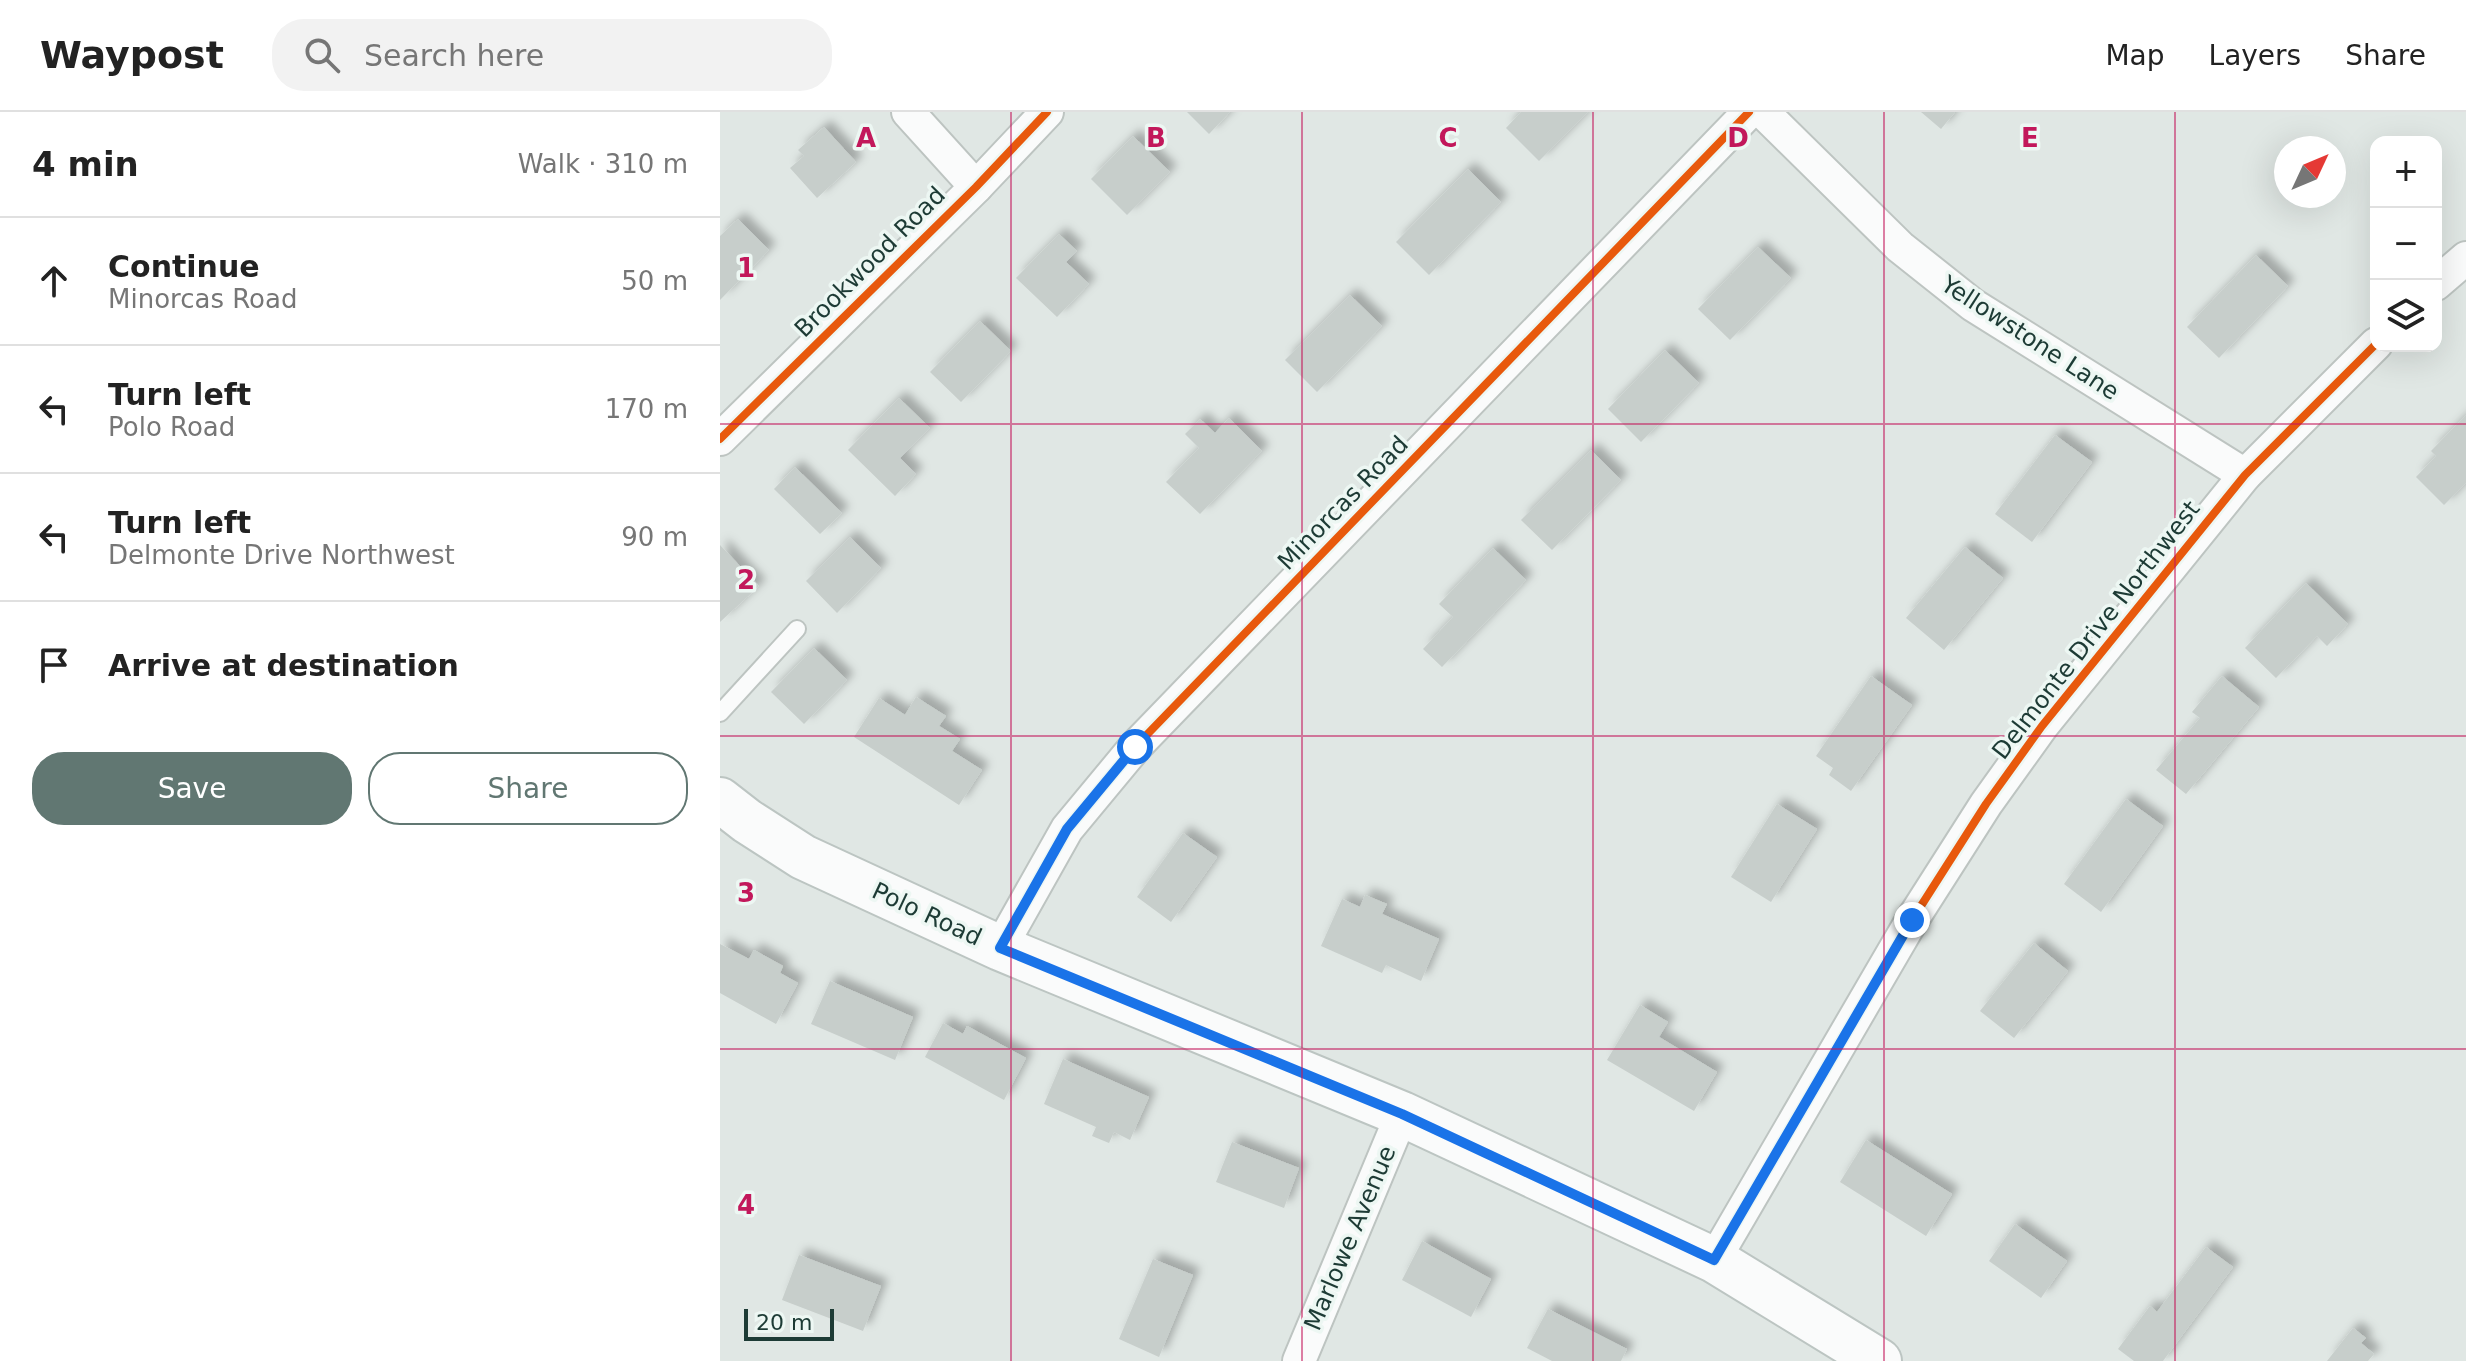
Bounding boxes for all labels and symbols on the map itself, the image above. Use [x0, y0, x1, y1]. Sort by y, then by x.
text: A [856, 123, 876, 153]
text: B [1146, 123, 1166, 153]
text: C [1438, 123, 1458, 153]
text: D [1727, 123, 1749, 153]
text: E [2021, 123, 2039, 153]
north arrow [2274, 136, 2346, 208]
street label: Brookwood Road [789, 181, 951, 343]
text: 1 [737, 253, 755, 283]
street label: Yellowstone Lane [1935, 270, 2124, 406]
street label: Minorcas Road [1272, 430, 1414, 576]
street label: Delmonte Drive Northwest [1986, 495, 2206, 765]
text: 2 [737, 565, 755, 595]
route start [1117, 729, 1153, 765]
street label: Polo Road [868, 876, 986, 952]
text: 3 [737, 878, 755, 908]
route end [1894, 902, 1930, 938]
street label: Marlowe Avenue [1298, 1141, 1402, 1335]
text: 4 [737, 1190, 755, 1220]
scale bar [744, 1305, 834, 1341]

